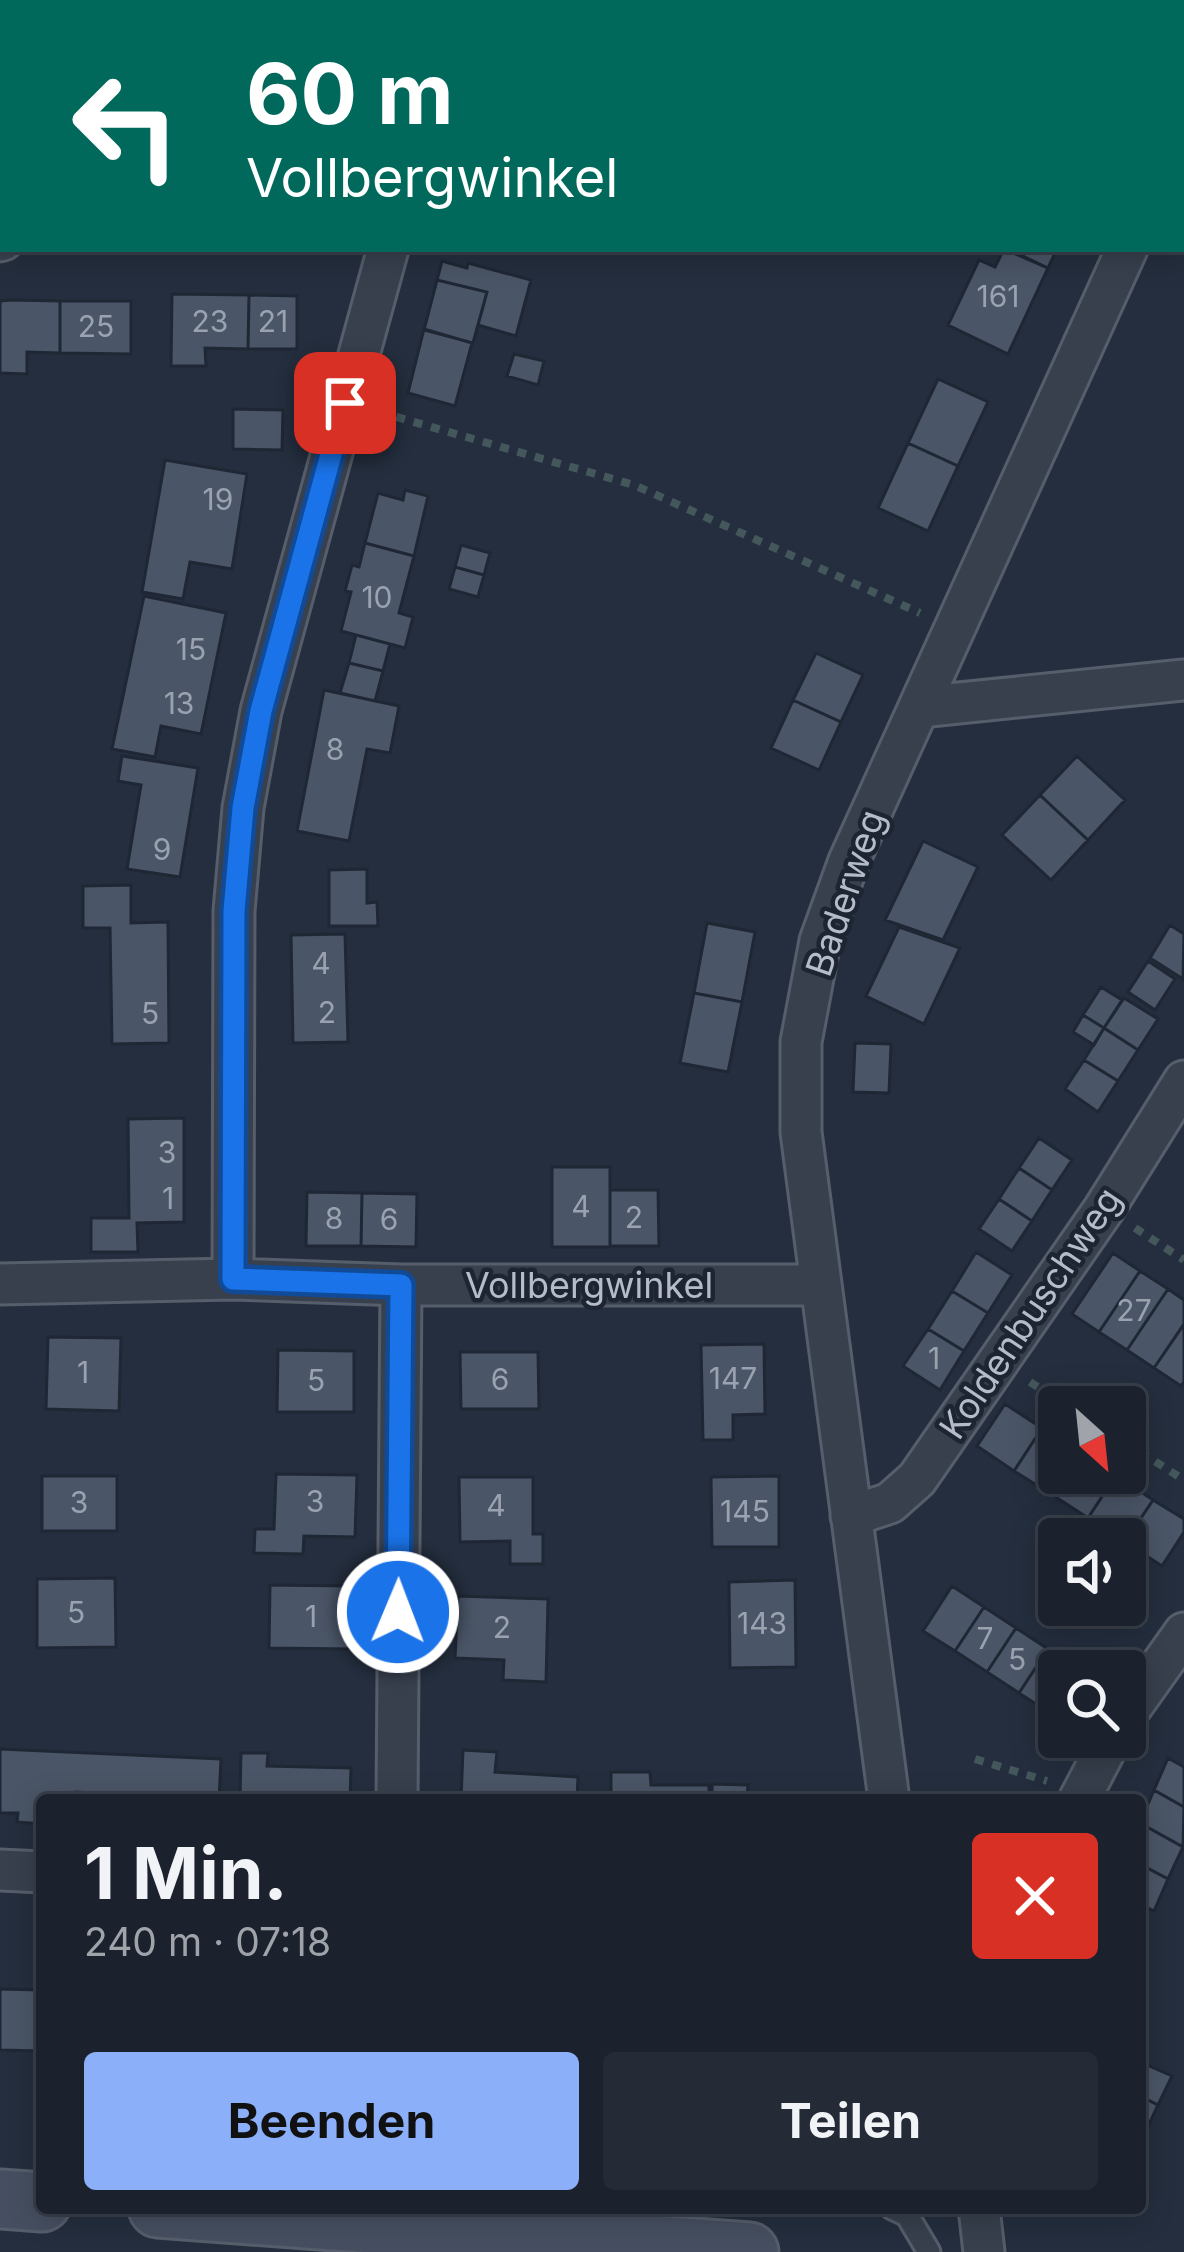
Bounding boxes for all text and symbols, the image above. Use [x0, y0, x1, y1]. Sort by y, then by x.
text: 60 m [246, 43, 454, 144]
icon: left [48, 48, 204, 204]
text: Vollbergwinkel [246, 145, 618, 210]
house number: 161 [976, 278, 1020, 314]
house number: 23 [192, 303, 228, 339]
house number: 21 [258, 303, 288, 339]
house number: 25 [78, 308, 114, 344]
pin [294, 352, 396, 454]
icon: arrive [312, 370, 378, 436]
house number: 19 [203, 481, 233, 517]
house number: 10 [361, 579, 393, 615]
house number: 15 [176, 631, 206, 667]
house number: 13 [164, 685, 194, 721]
house number: 8 [326, 731, 344, 767]
street label: Baderweg [796, 804, 894, 982]
house number: 9 [153, 831, 171, 867]
house number: 4 [311, 945, 331, 981]
house number: 2 [318, 994, 336, 1030]
house number: 5 [141, 995, 159, 1031]
house number: 3 [158, 1134, 176, 1170]
street label: Koldenbuschweg [930, 1179, 1130, 1447]
house number: 1 [162, 1180, 174, 1216]
house number: 4 [571, 1188, 591, 1224]
house number: 2 [625, 1199, 643, 1235]
house number: 8 [325, 1200, 343, 1236]
house number: 6 [380, 1201, 398, 1237]
street label: Vollbergwinkel [465, 1263, 713, 1307]
house number: 27 [1116, 1292, 1152, 1328]
house number: 1 [928, 1340, 940, 1376]
house number: 1 [77, 1354, 89, 1390]
house number: 147 [709, 1360, 757, 1396]
house number: 6 [491, 1361, 509, 1397]
house number: 5 [307, 1362, 325, 1398]
north arrow [1038, 1386, 1146, 1494]
map controls [1038, 1386, 1146, 1758]
house number: 3 [306, 1483, 324, 1519]
house number: 3 [70, 1484, 88, 1520]
house number: 4 [486, 1487, 506, 1523]
house number: 145 [720, 1493, 770, 1529]
button: sound [1038, 1518, 1146, 1626]
position arrow [335, 1549, 461, 1675]
house number: 5 [67, 1594, 85, 1630]
house number: 1 [305, 1598, 317, 1634]
house number: 143 [737, 1605, 787, 1641]
house number: 2 [493, 1609, 511, 1645]
house number: 7 [977, 1620, 993, 1656]
house number: 5 [1008, 1641, 1026, 1677]
button: search [1038, 1650, 1146, 1758]
text: 1 Min. [84, 1829, 288, 1916]
button: close [972, 1833, 1098, 1959]
text: 240 m · 07:18 [84, 1918, 331, 1965]
button: Beenden [84, 2052, 579, 2190]
button: Teilen [603, 2052, 1098, 2190]

